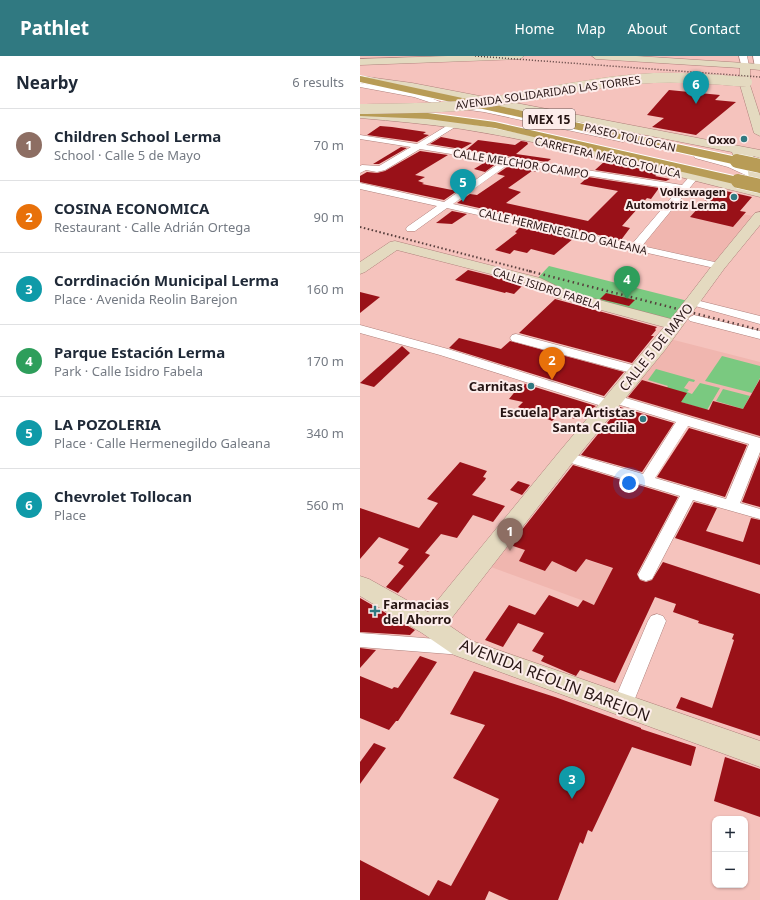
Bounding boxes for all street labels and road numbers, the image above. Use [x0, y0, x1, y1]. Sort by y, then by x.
street label: AVENIDA SOLIDARIDAD LAS TORRES [455, 72, 641, 112]
road number: MEX 15 [523, 109, 575, 129]
street label: PASEO TOLLOCAN [583, 119, 677, 155]
street label: CARRETERA MÉXICO-TOLUCA [533, 133, 684, 181]
street label: CALLE MELCHOR OCAMPO [452, 145, 590, 181]
street label: CALLE HERMENEGILDO GALEANA [477, 204, 650, 258]
street label: CALLE ISIDRO FABELA [491, 263, 604, 313]
street label: CALLE 5 DE MAYO [615, 299, 697, 395]
street label: AVENIDA REOLIN BAREJON [457, 633, 653, 727]

